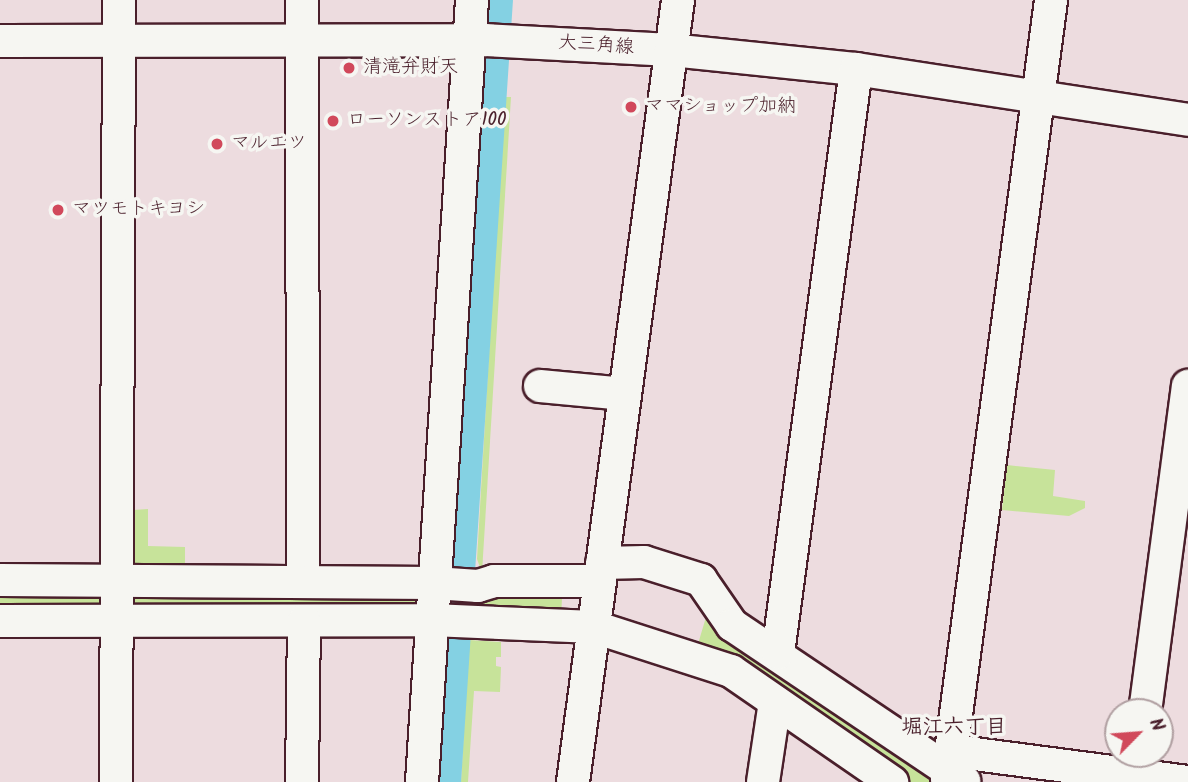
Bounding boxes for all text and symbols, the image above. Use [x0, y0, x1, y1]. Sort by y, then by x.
street label: 大三角線 [557, 32, 635, 60]
place label: 清滝弁財天 [363, 57, 458, 79]
marker: 清滝弁財天 [341, 60, 357, 76]
place label: ママショップ加納 [645, 96, 797, 118]
marker: ママショップ加納 [623, 99, 639, 115]
place label: ローソンストア100 [347, 110, 505, 132]
marker: ローソンストア100 [325, 113, 341, 129]
place label: マルエツ [231, 133, 307, 155]
marker: マルエツ [209, 136, 225, 152]
place label: マツモトキヨシ [72, 199, 205, 221]
marker: マツモトキヨシ [50, 202, 66, 218]
north arrow [1104, 698, 1174, 768]
text: N [1140, 713, 1172, 737]
district label: 堀江六丁目 [902, 715, 1006, 741]

